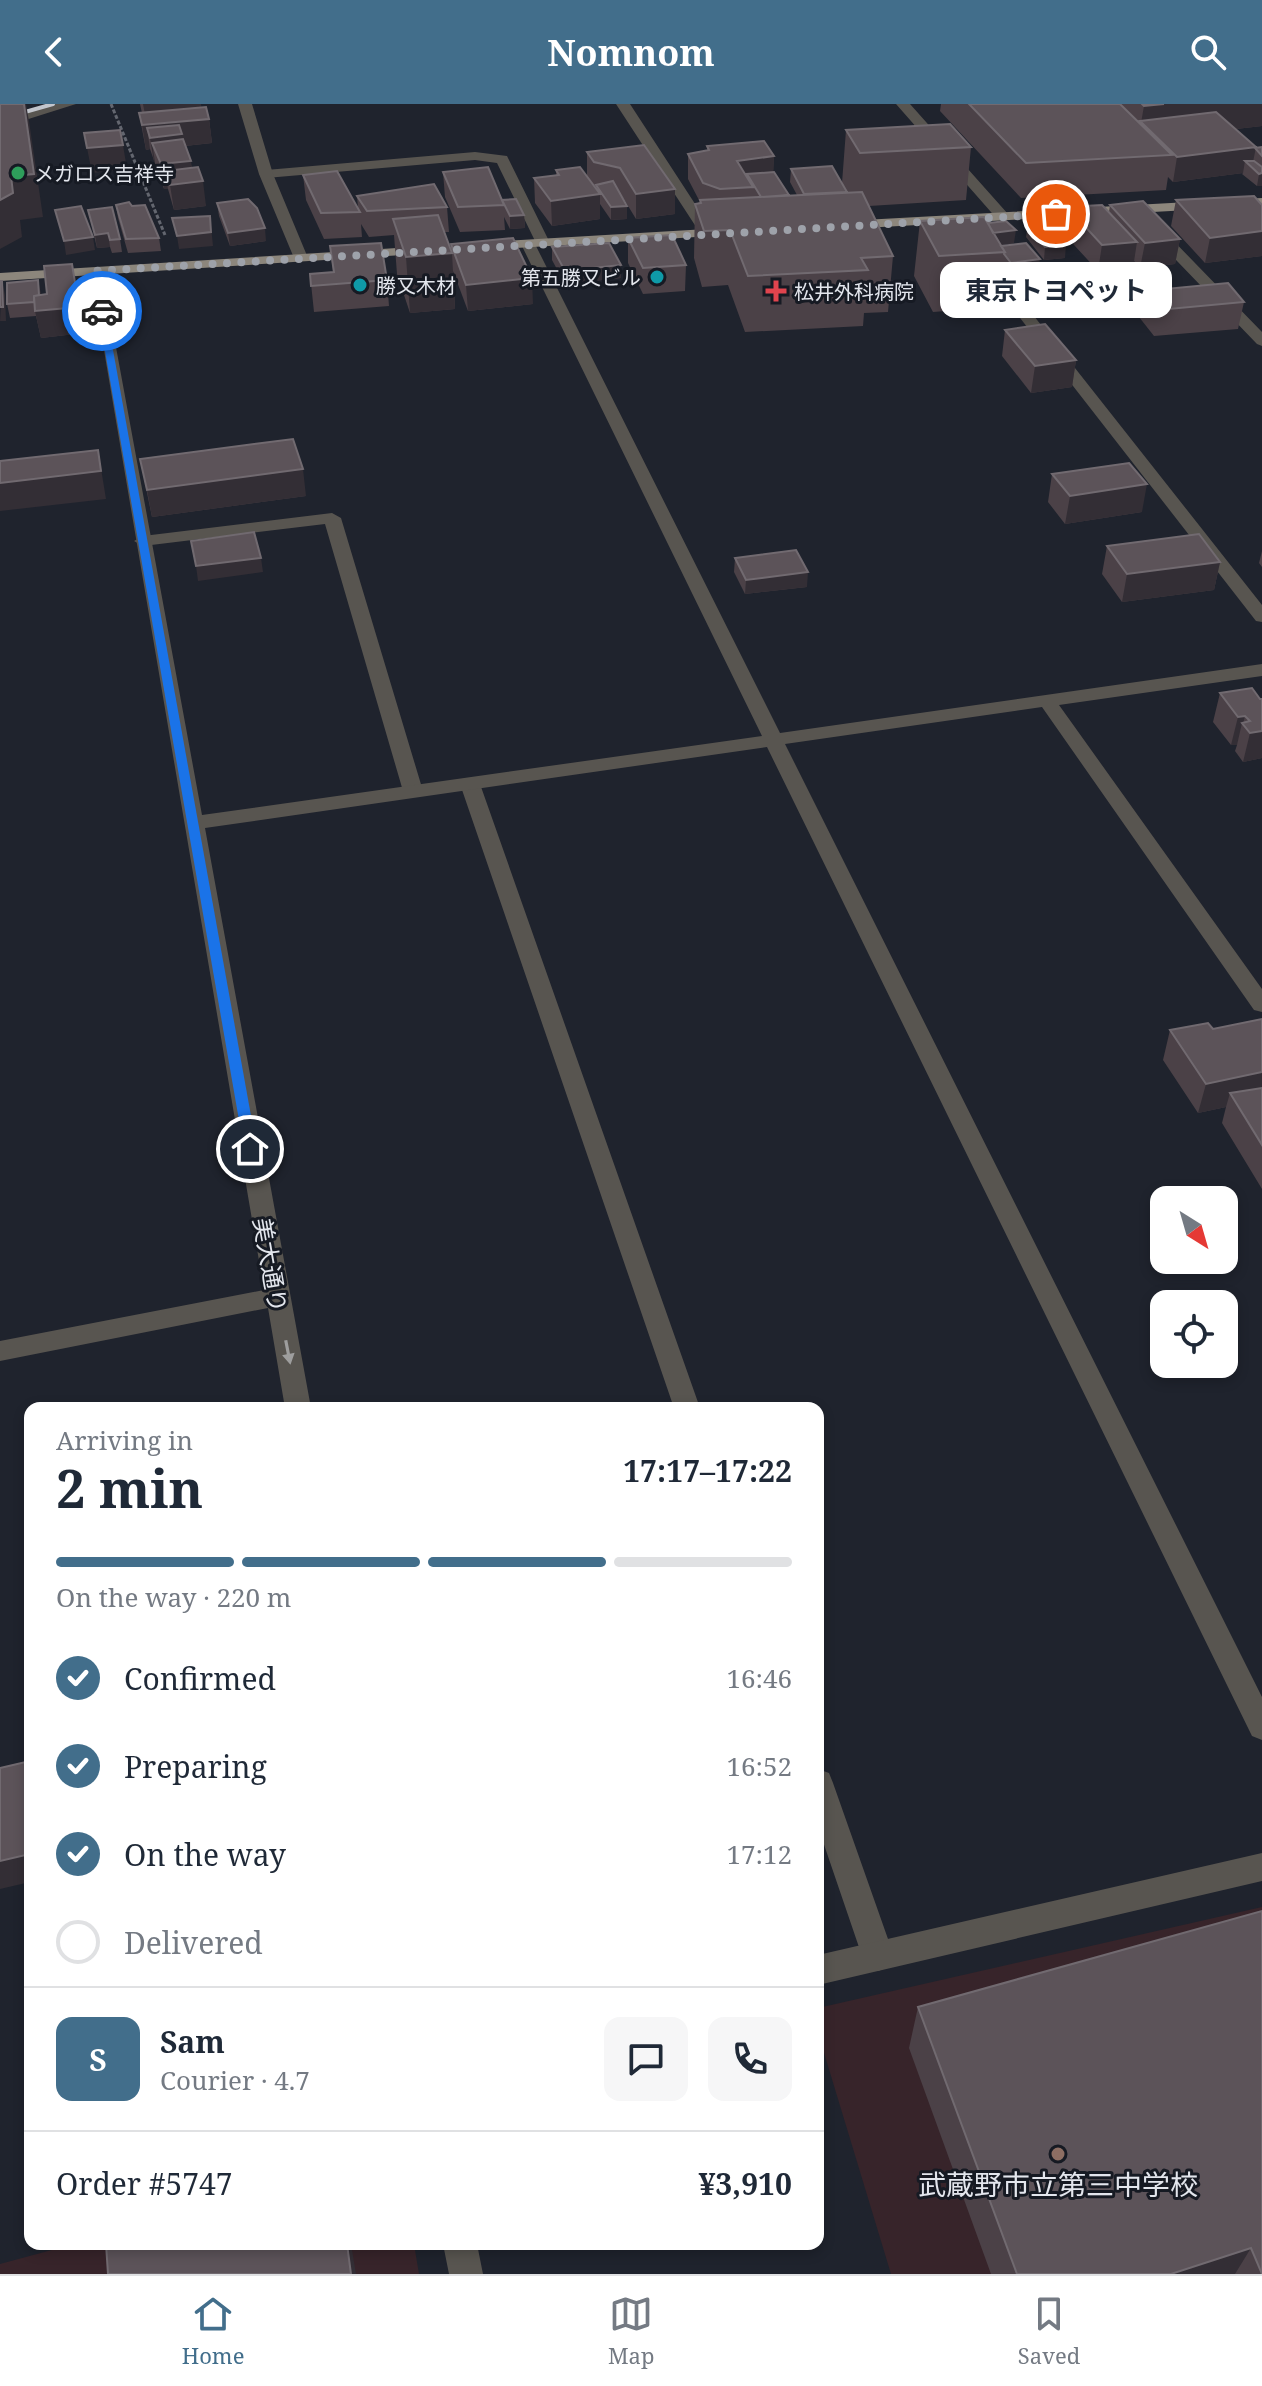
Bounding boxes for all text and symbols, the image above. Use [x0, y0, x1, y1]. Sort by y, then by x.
text: Nomnom [547, 28, 715, 77]
icon: back [32, 30, 76, 74]
icon: search [1186, 30, 1230, 74]
place label: メガロス吉祥寺 [34, 160, 174, 187]
marker: メガロス吉祥寺 [9, 164, 27, 182]
pin [1022, 180, 1090, 248]
icon: bag [1034, 192, 1078, 236]
callout: 東京トヨペット [940, 262, 1172, 318]
place label: 第五勝又ビル [521, 264, 641, 291]
marker: 第五勝又ビル [648, 268, 666, 286]
courier [62, 271, 142, 351]
place label: 勝又木材 [376, 272, 456, 299]
text: 東京トヨペット [965, 272, 1147, 308]
marker: 勝又木材 [351, 276, 369, 294]
place label: 松井外科病院 [794, 278, 914, 305]
marker: 松井外科病院 [765, 280, 787, 302]
icon: car [80, 289, 124, 333]
pin [216, 1115, 284, 1183]
icon: home [228, 1127, 272, 1171]
north arrow [1150, 1186, 1238, 1274]
map controls [1150, 1186, 1238, 1378]
street label: 美大通り [246, 1215, 296, 1315]
button: locate [1150, 1290, 1238, 1378]
one-way arrow [282, 1340, 294, 1365]
text: Arriving in [56, 1422, 193, 1458]
text: 17:17–17:22 [623, 1450, 792, 1491]
text: 2 min [56, 1452, 203, 1523]
text: On the way · 220 m [56, 1579, 291, 1615]
icon: check [56, 1656, 100, 1700]
text: Confirmed [124, 1658, 276, 1699]
text: 16:46 [726, 1660, 792, 1696]
icon: check [56, 1744, 100, 1788]
text: Preparing [124, 1746, 267, 1787]
text: 16:52 [726, 1748, 792, 1784]
icon: check [56, 1832, 100, 1876]
text: On the way [124, 1834, 286, 1875]
text: 17:12 [726, 1836, 792, 1872]
text: Delivered [124, 1922, 263, 1963]
button: chat [604, 2017, 688, 2101]
button: phone [708, 2017, 792, 2101]
text: Sam [160, 2021, 225, 2062]
text: S [89, 2039, 107, 2080]
text: Courier · 4.7 [160, 2062, 310, 2098]
marker: 武蔵野市立第三中学校 [1049, 2145, 1067, 2163]
text: Order #5747 [56, 2163, 233, 2204]
text: ¥3,910 [698, 2163, 792, 2204]
place label: 武蔵野市立第三中学校 [918, 2165, 1198, 2203]
tab: Home [182, 2292, 244, 2370]
tab: Map [608, 2292, 654, 2370]
tab: Saved [1018, 2292, 1080, 2370]

